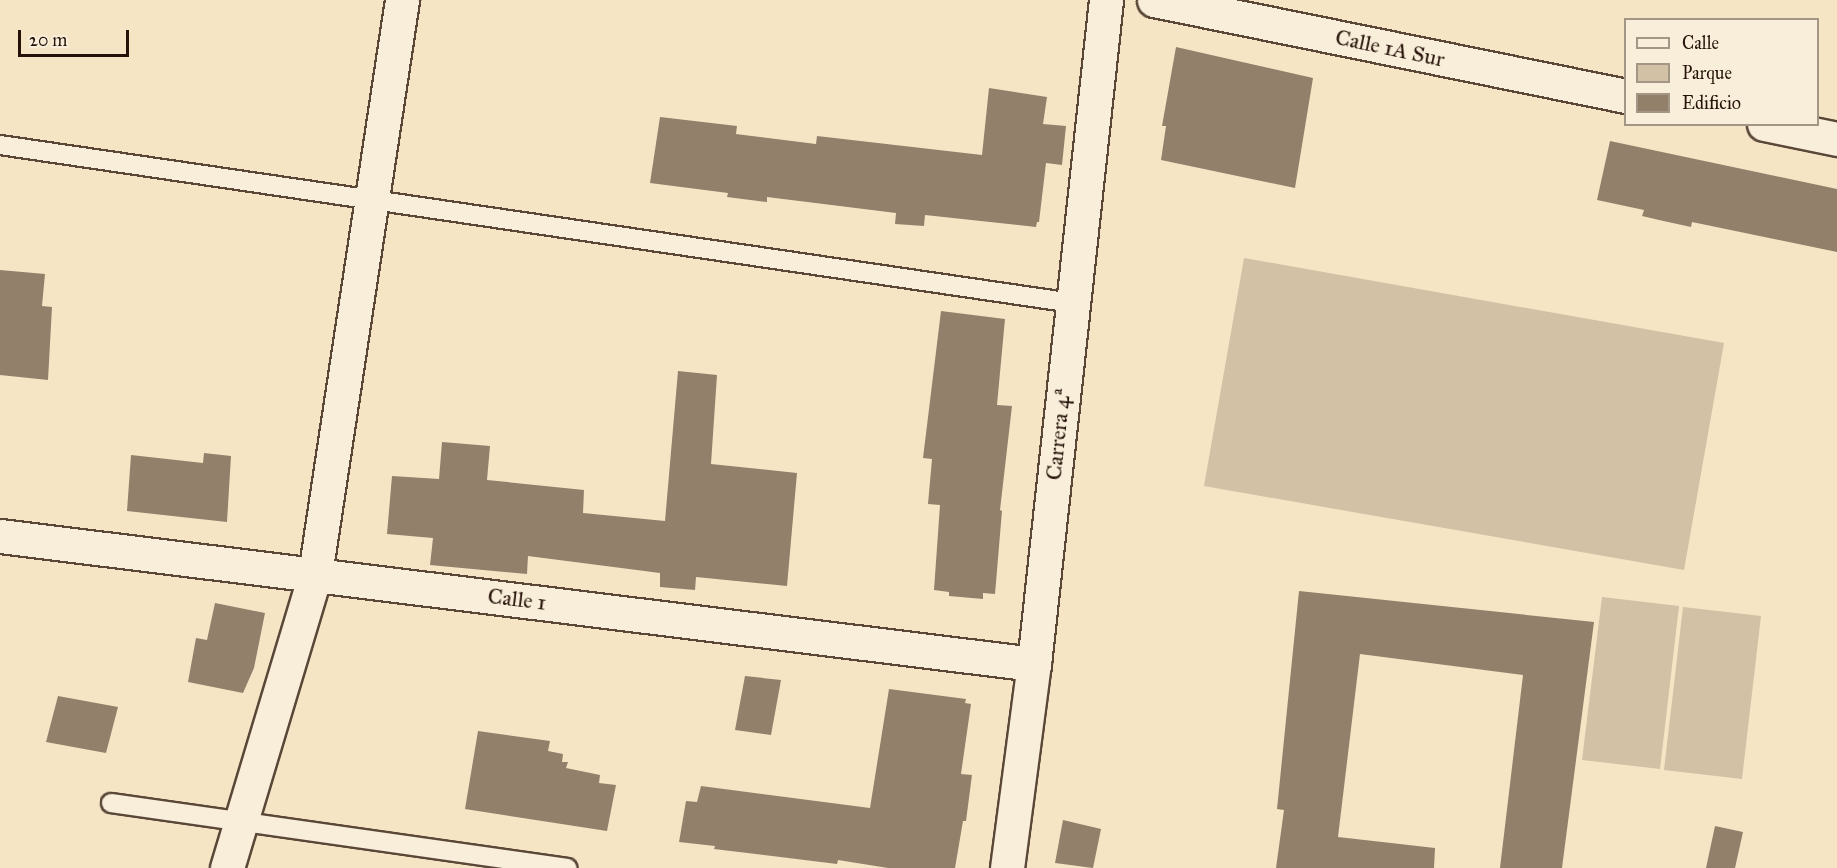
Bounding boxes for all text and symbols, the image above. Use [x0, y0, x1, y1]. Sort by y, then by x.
scale bar [21, 18, 132, 56]
legend [1624, 18, 1819, 126]
street label: Calle 1A Sur [1333, 24, 1447, 72]
text: 20 m [29, 29, 67, 51]
text: Calle [1682, 32, 1719, 54]
text: Parque [1682, 62, 1732, 84]
text: Edificio [1682, 92, 1741, 114]
street label: Carrera 4ª [1040, 387, 1076, 481]
street label: Calle 1 [486, 582, 548, 616]

